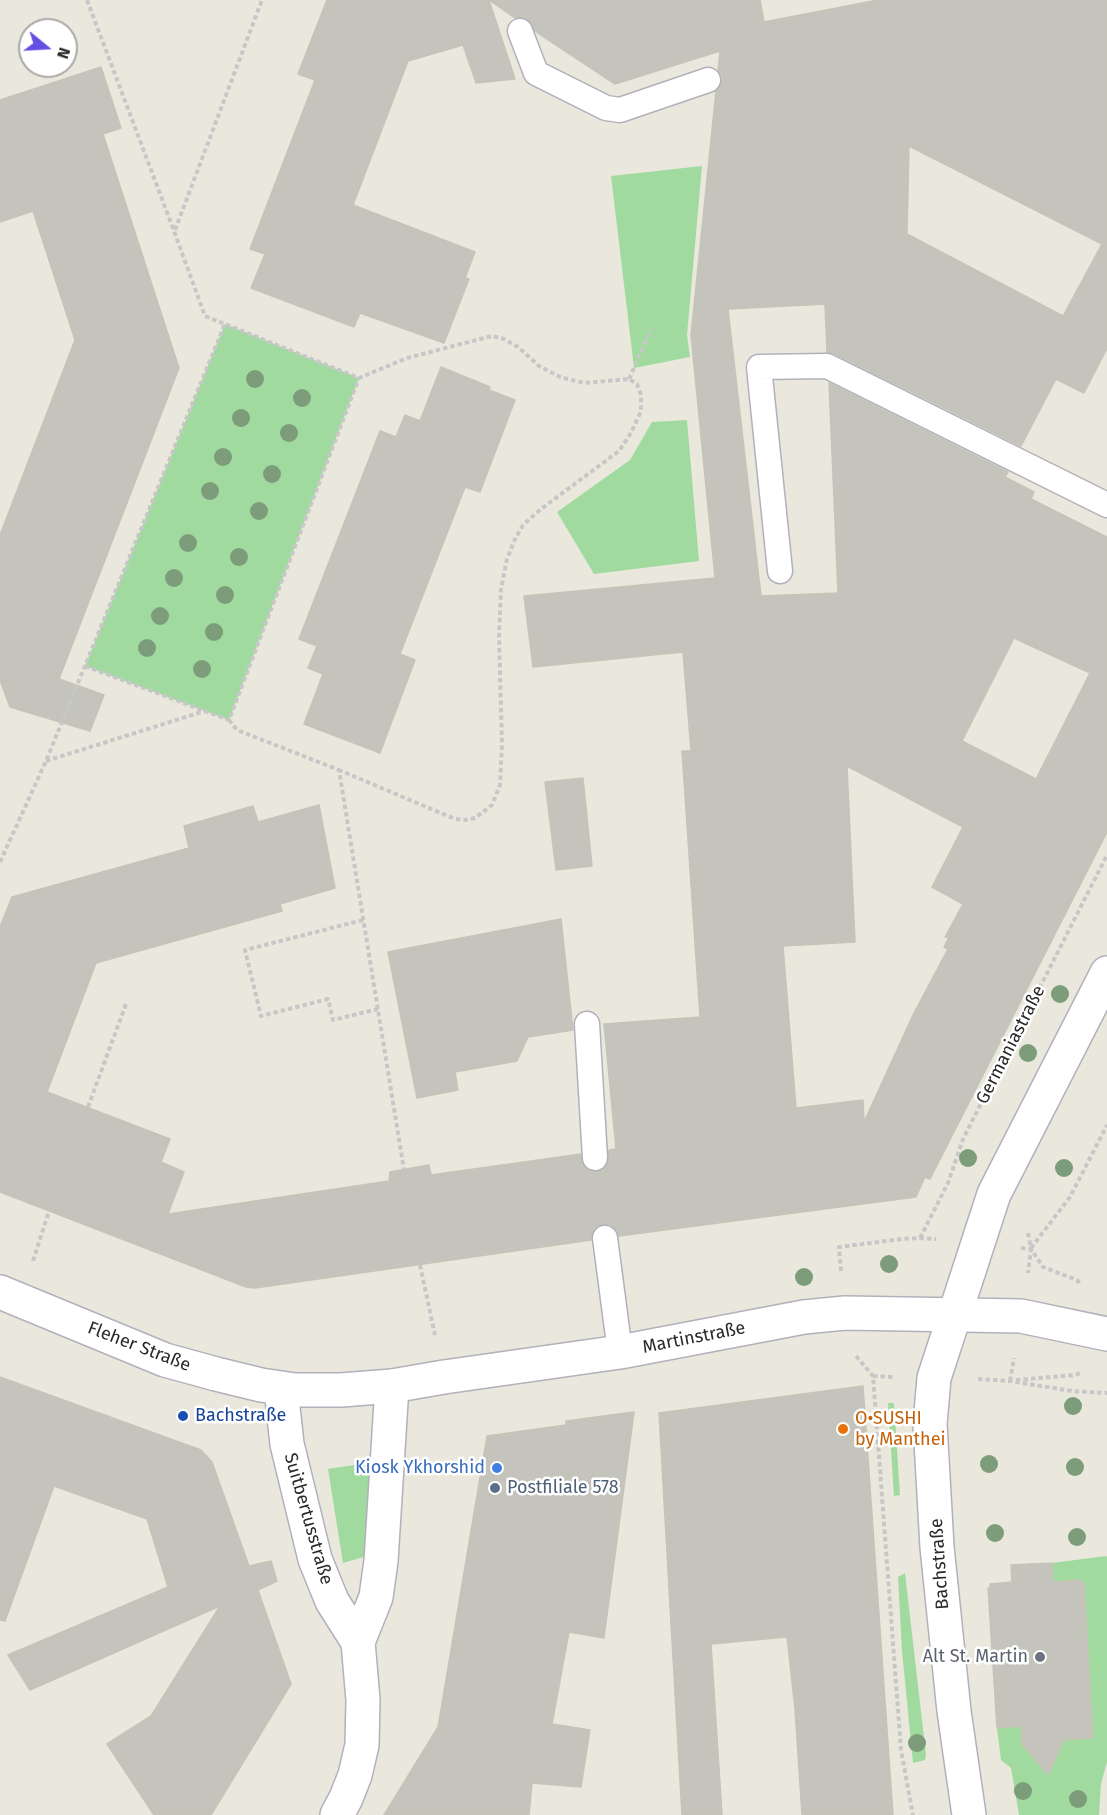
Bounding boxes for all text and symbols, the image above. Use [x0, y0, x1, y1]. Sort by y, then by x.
north arrow [18, 18, 78, 78]
text: N [53, 45, 74, 61]
street label: Germaniastraße [972, 982, 1050, 1108]
street label: Fleher Straße [84, 1317, 194, 1377]
street label: Martinstraße [641, 1317, 747, 1359]
place label: Bachstraße [195, 1405, 286, 1427]
place label: O•SUSHI by Manthei [855, 1408, 946, 1450]
marker: Bachstraße [176, 1409, 190, 1423]
marker: O•SUSHI by Manthei [836, 1422, 850, 1436]
street label: Suitbertusstraße [279, 1451, 337, 1587]
place label: Kiosk Ykhorshid [355, 1457, 485, 1479]
marker: Kiosk Ykhorshid [490, 1461, 504, 1475]
place label: Postfiliale 578 [507, 1477, 619, 1499]
marker: Postfiliale 578 [488, 1481, 502, 1495]
street label: Bachstraße [926, 1518, 954, 1610]
place label: Alt St. Martin [923, 1646, 1028, 1668]
marker: Alt St. Martin [1033, 1650, 1047, 1664]

